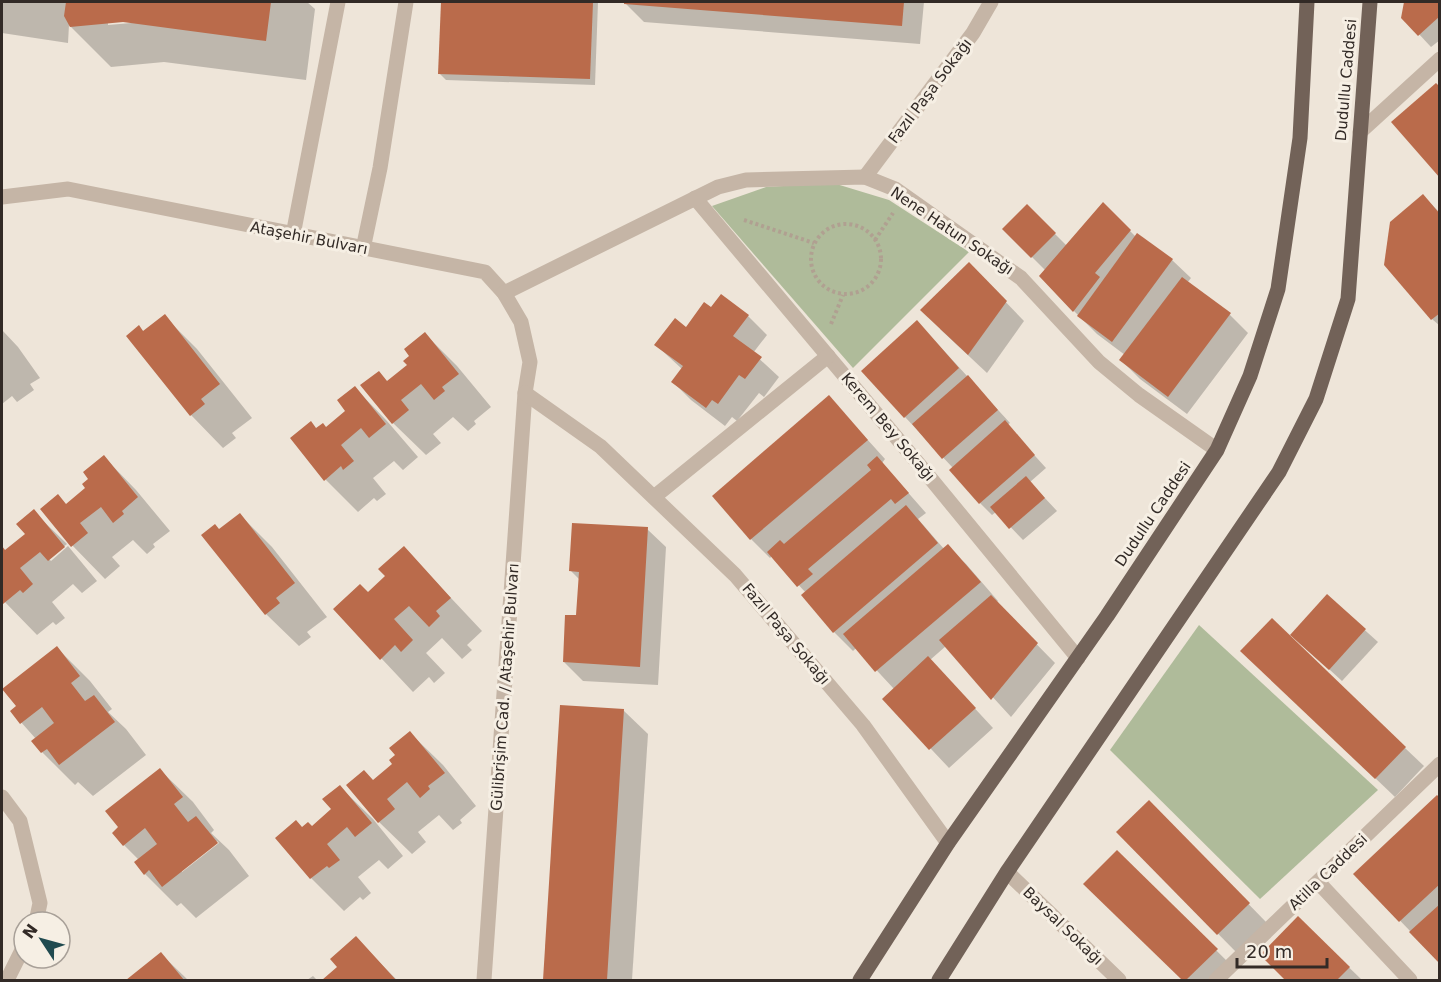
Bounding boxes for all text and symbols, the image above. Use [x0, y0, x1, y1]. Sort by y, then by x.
street label: Dudullu Caddesi [1332, 18, 1360, 142]
street label: Fazıl Paşa Sokağı [885, 35, 975, 147]
street label: Nene Hatun Sokağı [887, 183, 1017, 279]
street label: Ataşehir Bulvarı [249, 218, 369, 258]
street label: Kerem Bey Sokağı [837, 369, 939, 485]
street label: Dudullu Caddesi [1111, 458, 1195, 570]
street label: Gülibrişim Cad. / Ataşehir Bulvarı [487, 563, 523, 811]
street label: Fazıl Paşa Sokağı [738, 580, 834, 688]
street label: Atilla Caddesi [1285, 830, 1371, 914]
street label: Baysal Sokağı [1019, 883, 1107, 969]
north arrow [12, 910, 72, 970]
text: N [19, 920, 42, 942]
scale bar [1237, 931, 1327, 969]
text: 20 m [1246, 941, 1292, 962]

